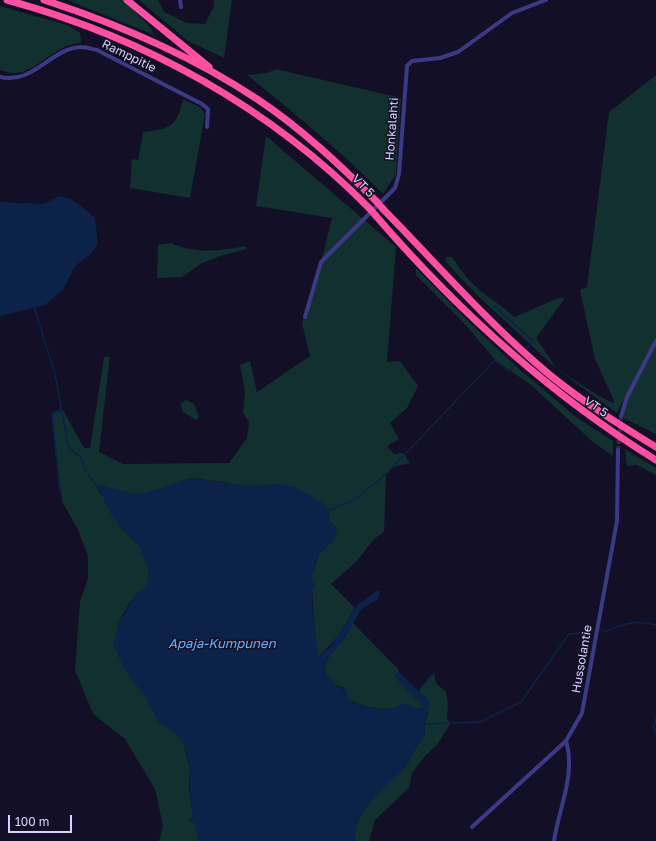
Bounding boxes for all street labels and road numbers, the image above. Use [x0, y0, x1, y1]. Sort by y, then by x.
street label: Ramppitie [100, 37, 158, 75]
street label: Honkalahti [383, 97, 401, 161]
street label: VT 5 [349, 172, 377, 200]
street label: VT 5 [581, 394, 611, 420]
street label: Hussolantie [569, 624, 595, 694]

